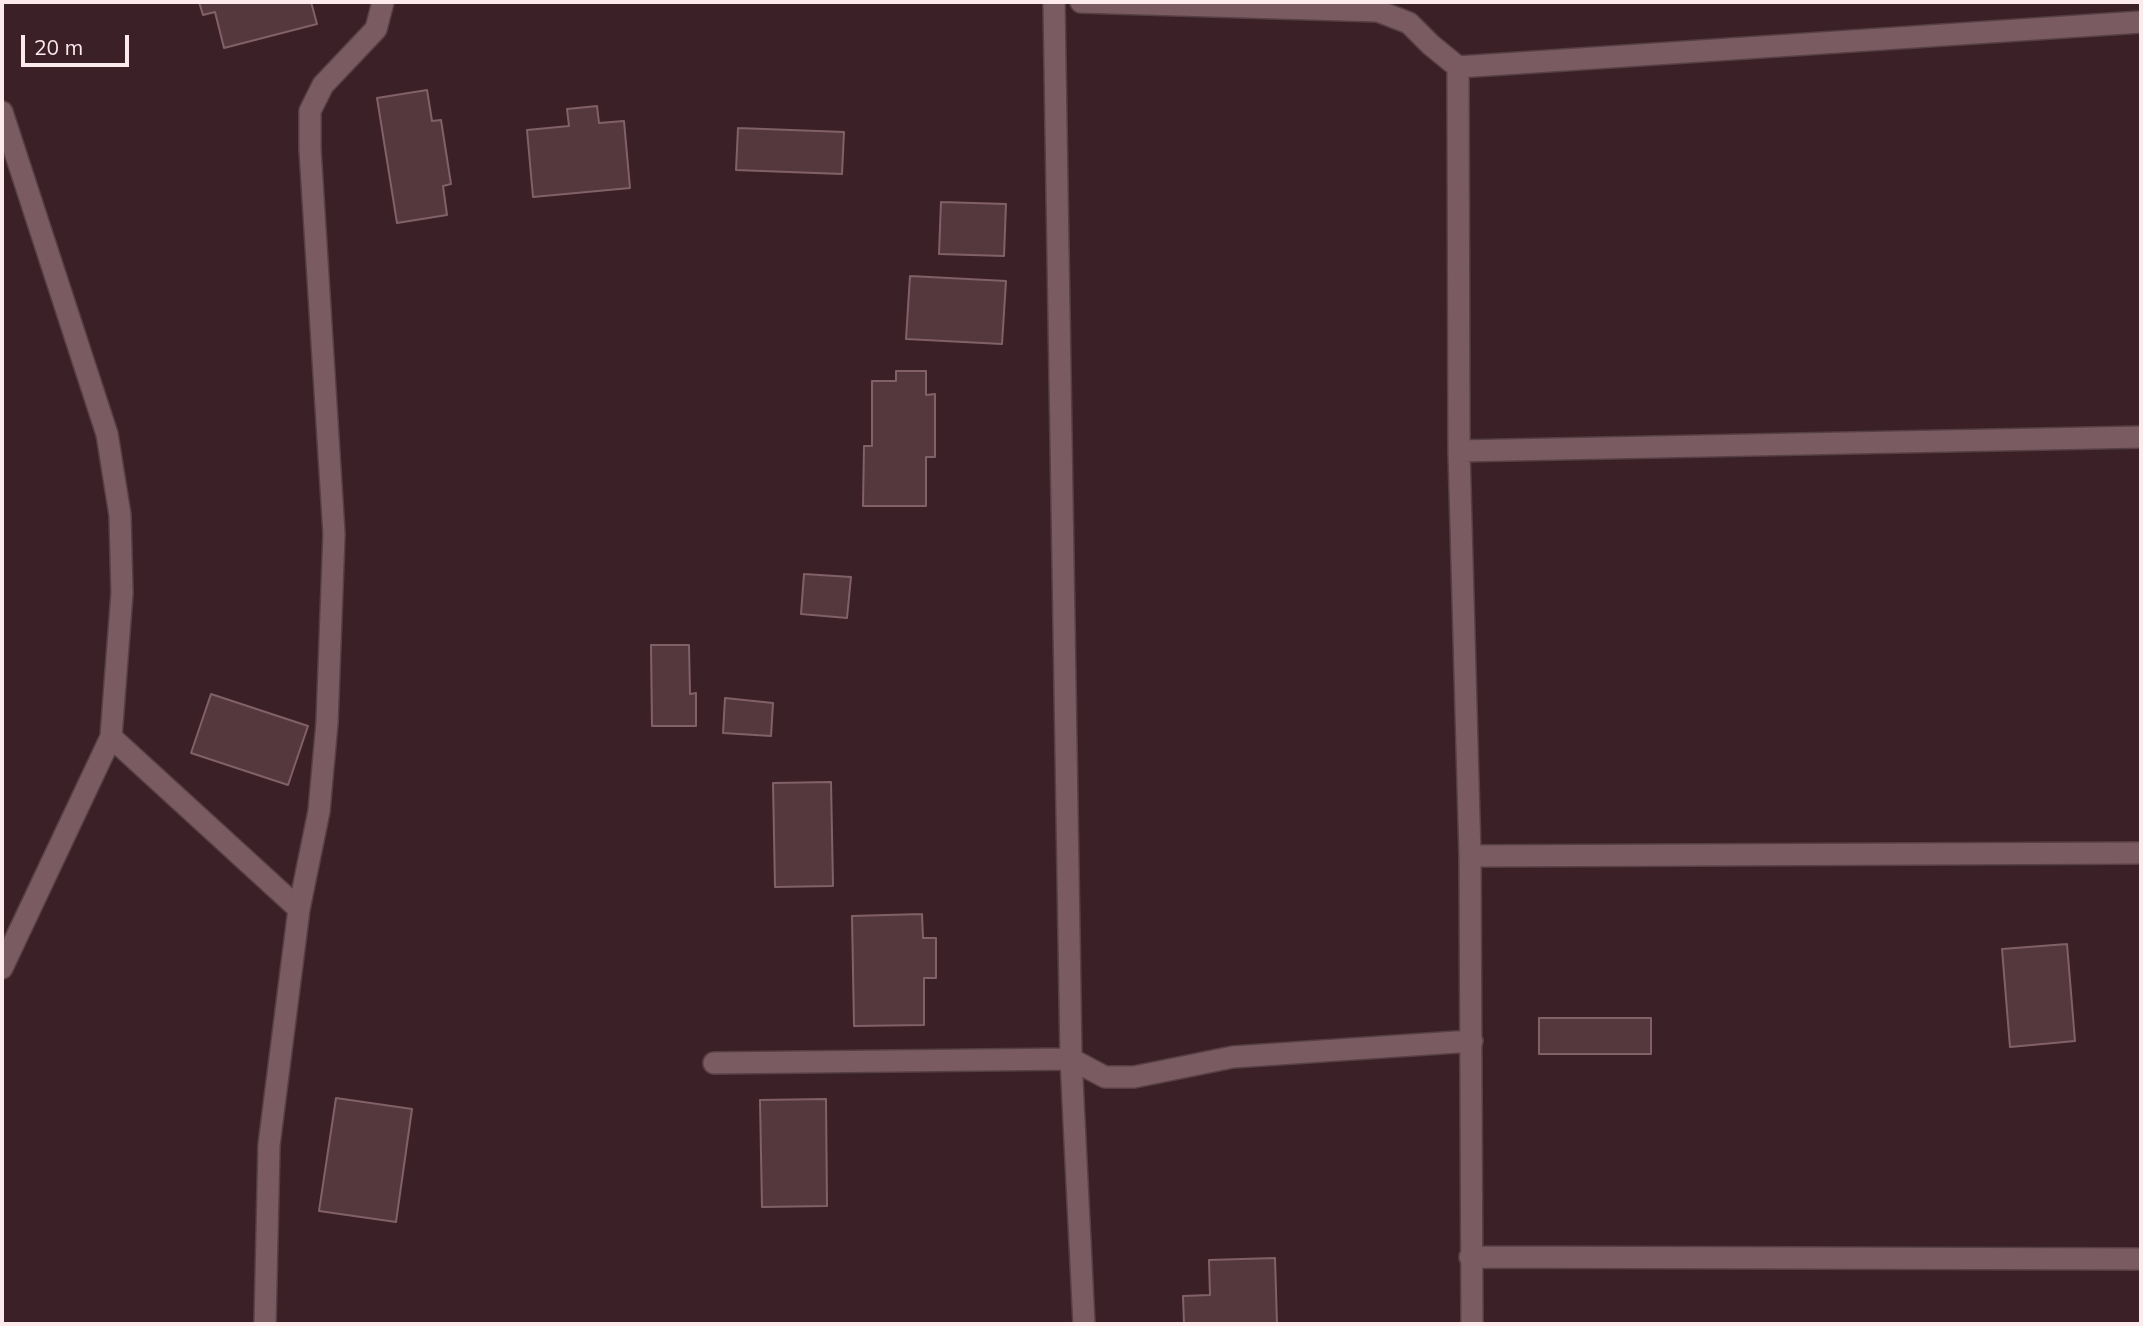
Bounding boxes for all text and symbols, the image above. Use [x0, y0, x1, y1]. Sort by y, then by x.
scale bar [24, 21, 133, 65]
text: 20 m [34, 34, 83, 60]

